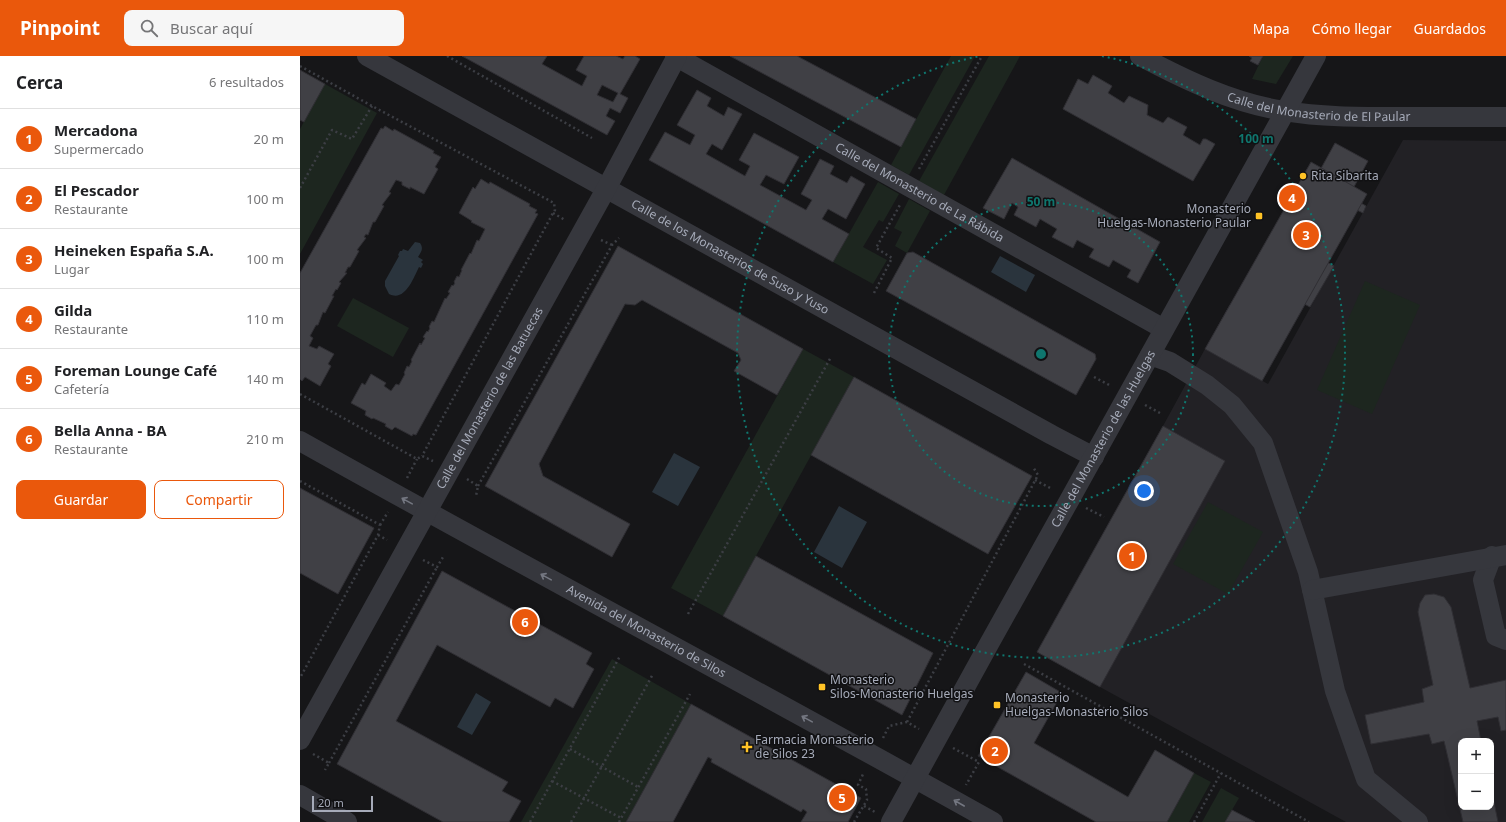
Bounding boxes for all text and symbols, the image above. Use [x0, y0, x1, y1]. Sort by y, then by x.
search box [124, 10, 404, 46]
text: Pinpoint [20, 15, 100, 41]
icon: search [138, 17, 160, 39]
text: Buscar aquí [170, 18, 253, 38]
text: Mapa [1253, 19, 1290, 38]
text: Cómo llegar [1312, 19, 1392, 38]
text: Guardados [1414, 19, 1486, 38]
text: Cerca [16, 71, 63, 94]
text: 6 resultados [209, 73, 284, 91]
street label: Calle del Monasterio de El Paular [1225, 88, 1410, 125]
text: Mercadona [54, 120, 138, 140]
text: 1 [25, 130, 33, 148]
text: 20 m [254, 130, 284, 148]
text: 100 m [1238, 130, 1274, 147]
street label: Calle del Monasterio de La Rábida [832, 138, 1007, 246]
text: Supermercado [54, 140, 144, 158]
place label: Rita Sibarita [1311, 167, 1379, 184]
marker: Rita Sibarita [1298, 171, 1308, 181]
text: El Pescador [54, 180, 139, 200]
pin: 4 [1279, 183, 1305, 213]
text: 2 [25, 190, 33, 208]
text: 100 m [246, 190, 284, 208]
text: 50 m [1027, 193, 1055, 210]
street label: Calle de los Monasterios de Suso y Yuso [628, 195, 832, 318]
text: Restaurante [54, 200, 128, 218]
place label: Monasterio Huelgas-Monasterio Paular [1097, 200, 1251, 231]
marker: Monasterio Huelgas-Monasterio Paular [1254, 211, 1264, 221]
pin: 3 [1293, 220, 1319, 250]
text: Heineken España S.A. [54, 240, 214, 260]
text: 3 [25, 250, 33, 268]
text: 100 m [246, 250, 284, 268]
text: Lugar [54, 260, 90, 278]
text: Gilda [54, 300, 92, 320]
street label: Calle del Monasterio de las Batuecas [432, 304, 547, 492]
text: 4 [25, 310, 33, 328]
text: 110 m [246, 310, 284, 328]
text: Restaurante [54, 320, 128, 338]
centre of rings [1034, 347, 1048, 361]
street label: Calle del Monasterio de las Huelgas [1047, 347, 1159, 530]
text: Foreman Lounge Café [54, 360, 217, 380]
text: 5 [25, 370, 33, 388]
text: 140 m [246, 370, 284, 388]
text: Cafetería [54, 380, 109, 398]
text: Bella Anna - BA [54, 420, 167, 440]
text: 6 [25, 430, 33, 448]
text: 210 m [246, 430, 284, 448]
text: Restaurante [54, 440, 128, 458]
button: Guardar [16, 480, 146, 519]
button: Compartir [154, 480, 284, 519]
your location [1134, 481, 1154, 501]
one-way arrow [401, 497, 413, 504]
pin: 1 [1119, 541, 1145, 571]
one-way arrow [540, 573, 552, 580]
street label: Avenida del Monasterio de Silos [563, 580, 729, 681]
pin: 6 [512, 607, 538, 637]
place label: Monasterio Silos-Monasterio Huelgas [830, 671, 974, 702]
marker: Monasterio Silos-Monasterio Huelgas [817, 682, 827, 692]
place label: Monasterio Huelgas-Monasterio Silos [1005, 689, 1149, 720]
marker: Monasterio Huelgas-Monasterio Silos [992, 700, 1002, 710]
one-way arrow [801, 715, 813, 723]
place label: Farmacia Monasterio de Silos 23 [755, 731, 874, 762]
pin: 2 [982, 736, 1008, 766]
map controls [1458, 738, 1494, 810]
button: + [1458, 738, 1494, 774]
marker: Farmacia Monasterio de Silos 23 [742, 742, 752, 752]
button: − [1458, 774, 1494, 810]
pin: 5 [829, 783, 855, 813]
scale bar [312, 794, 373, 813]
text: 20 m [318, 795, 344, 810]
one-way arrow [953, 798, 965, 806]

